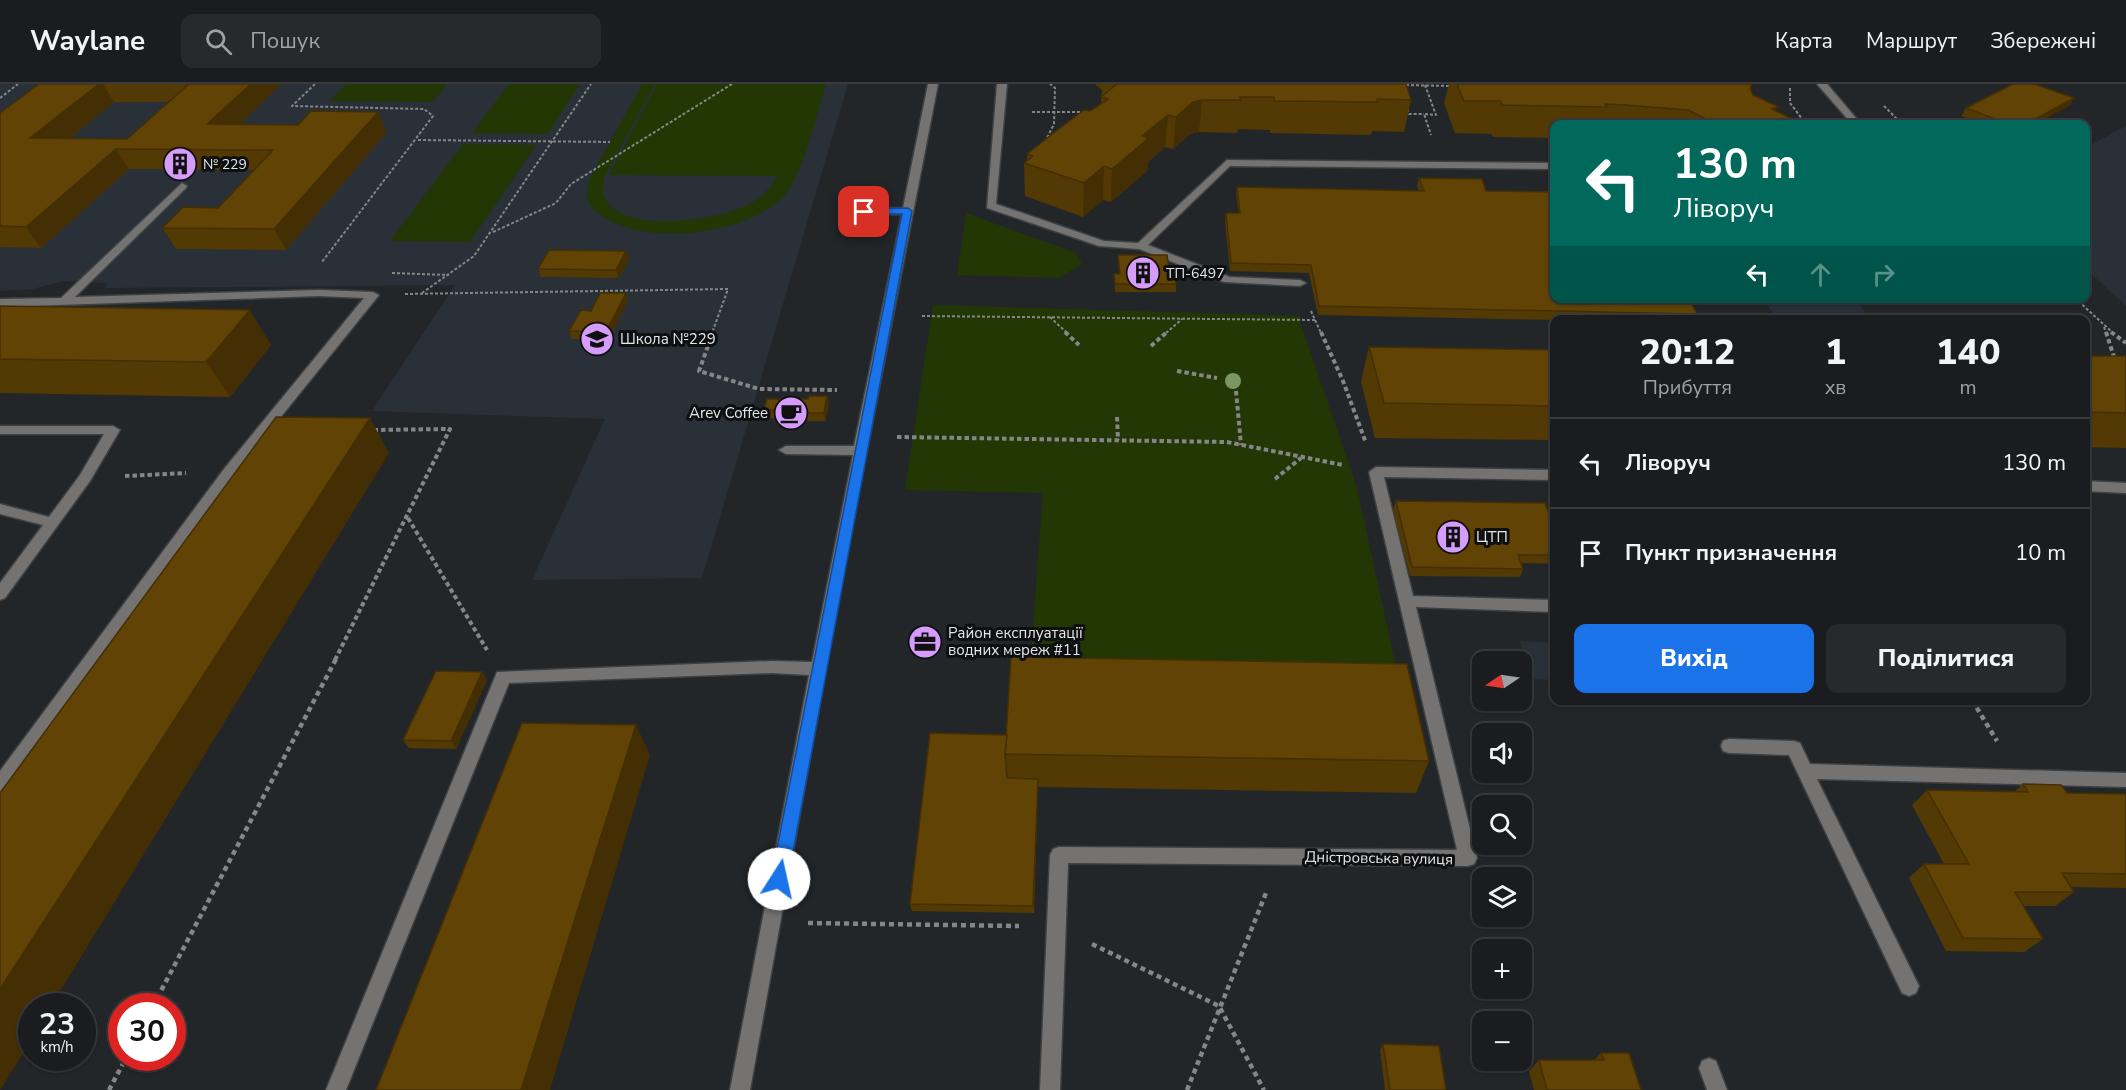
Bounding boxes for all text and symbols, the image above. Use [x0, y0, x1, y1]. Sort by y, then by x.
search box [181, 14, 601, 68]
text: Waylane [30, 22, 145, 60]
icon: search [202, 25, 235, 58]
text: Пошук [250, 26, 320, 56]
text: Карта [1775, 27, 1833, 55]
text: Маршрут [1866, 27, 1957, 55]
text: Збережені [1990, 27, 2096, 55]
text: 130 m [1673, 136, 1797, 193]
icon: left [1574, 144, 1652, 222]
building icon: № 229 [162, 146, 198, 182]
place label: № 229 [203, 155, 247, 174]
pin [838, 186, 889, 237]
text: Ліворуч [1673, 190, 1774, 227]
icon: arrive [847, 195, 880, 228]
building icon: ТП-6497 [1125, 255, 1161, 291]
icon: left [1741, 258, 1774, 291]
icon: ahead [1804, 258, 1837, 291]
icon: right [1867, 258, 1900, 291]
place label: ТП-6497 [1166, 264, 1225, 283]
school or university icon: Школа №229 [579, 321, 615, 357]
text: 20:12 [1639, 328, 1735, 377]
text: 1 [1825, 328, 1846, 377]
text: 140 [1936, 328, 2001, 377]
place label: Школа №229 [620, 329, 716, 349]
text: Прибуття [1643, 374, 1732, 401]
text: хв [1825, 374, 1846, 401]
text: m [1960, 374, 1977, 401]
cafe icon: Arev Coffee [773, 395, 809, 431]
place label: Arev Coffee [689, 403, 768, 423]
icon: left [1574, 447, 1607, 480]
text: Ліворуч [1625, 448, 1711, 478]
text: 130 m [2002, 448, 2066, 478]
building icon: ЦТП [1435, 519, 1471, 555]
place label: ЦТП [1476, 527, 1508, 547]
icon: arrive [1574, 537, 1607, 570]
text: Пункт призначення [1625, 538, 1837, 568]
text: 10 m [2015, 538, 2066, 568]
place label: Район експлуатації водних мереж #11 [948, 623, 1083, 660]
office icon: Район експлуатації водних мереж #11 [907, 624, 943, 660]
button: Вихід [1574, 624, 1814, 693]
button: Поділитися [1826, 624, 2066, 693]
north arrow [1472, 651, 1532, 711]
map controls [1472, 651, 1532, 1071]
button: sound [1472, 723, 1532, 783]
button: search [1472, 795, 1532, 855]
position arrow [747, 847, 811, 911]
street label: Дністровська вулиця [1305, 847, 1453, 869]
button: layers [1472, 867, 1532, 927]
button: + [1472, 939, 1532, 999]
speed limit sign: 30 [108, 993, 186, 1071]
text: 23 [39, 1004, 75, 1045]
button: − [1472, 1011, 1532, 1071]
text: km/h [40, 1037, 74, 1057]

